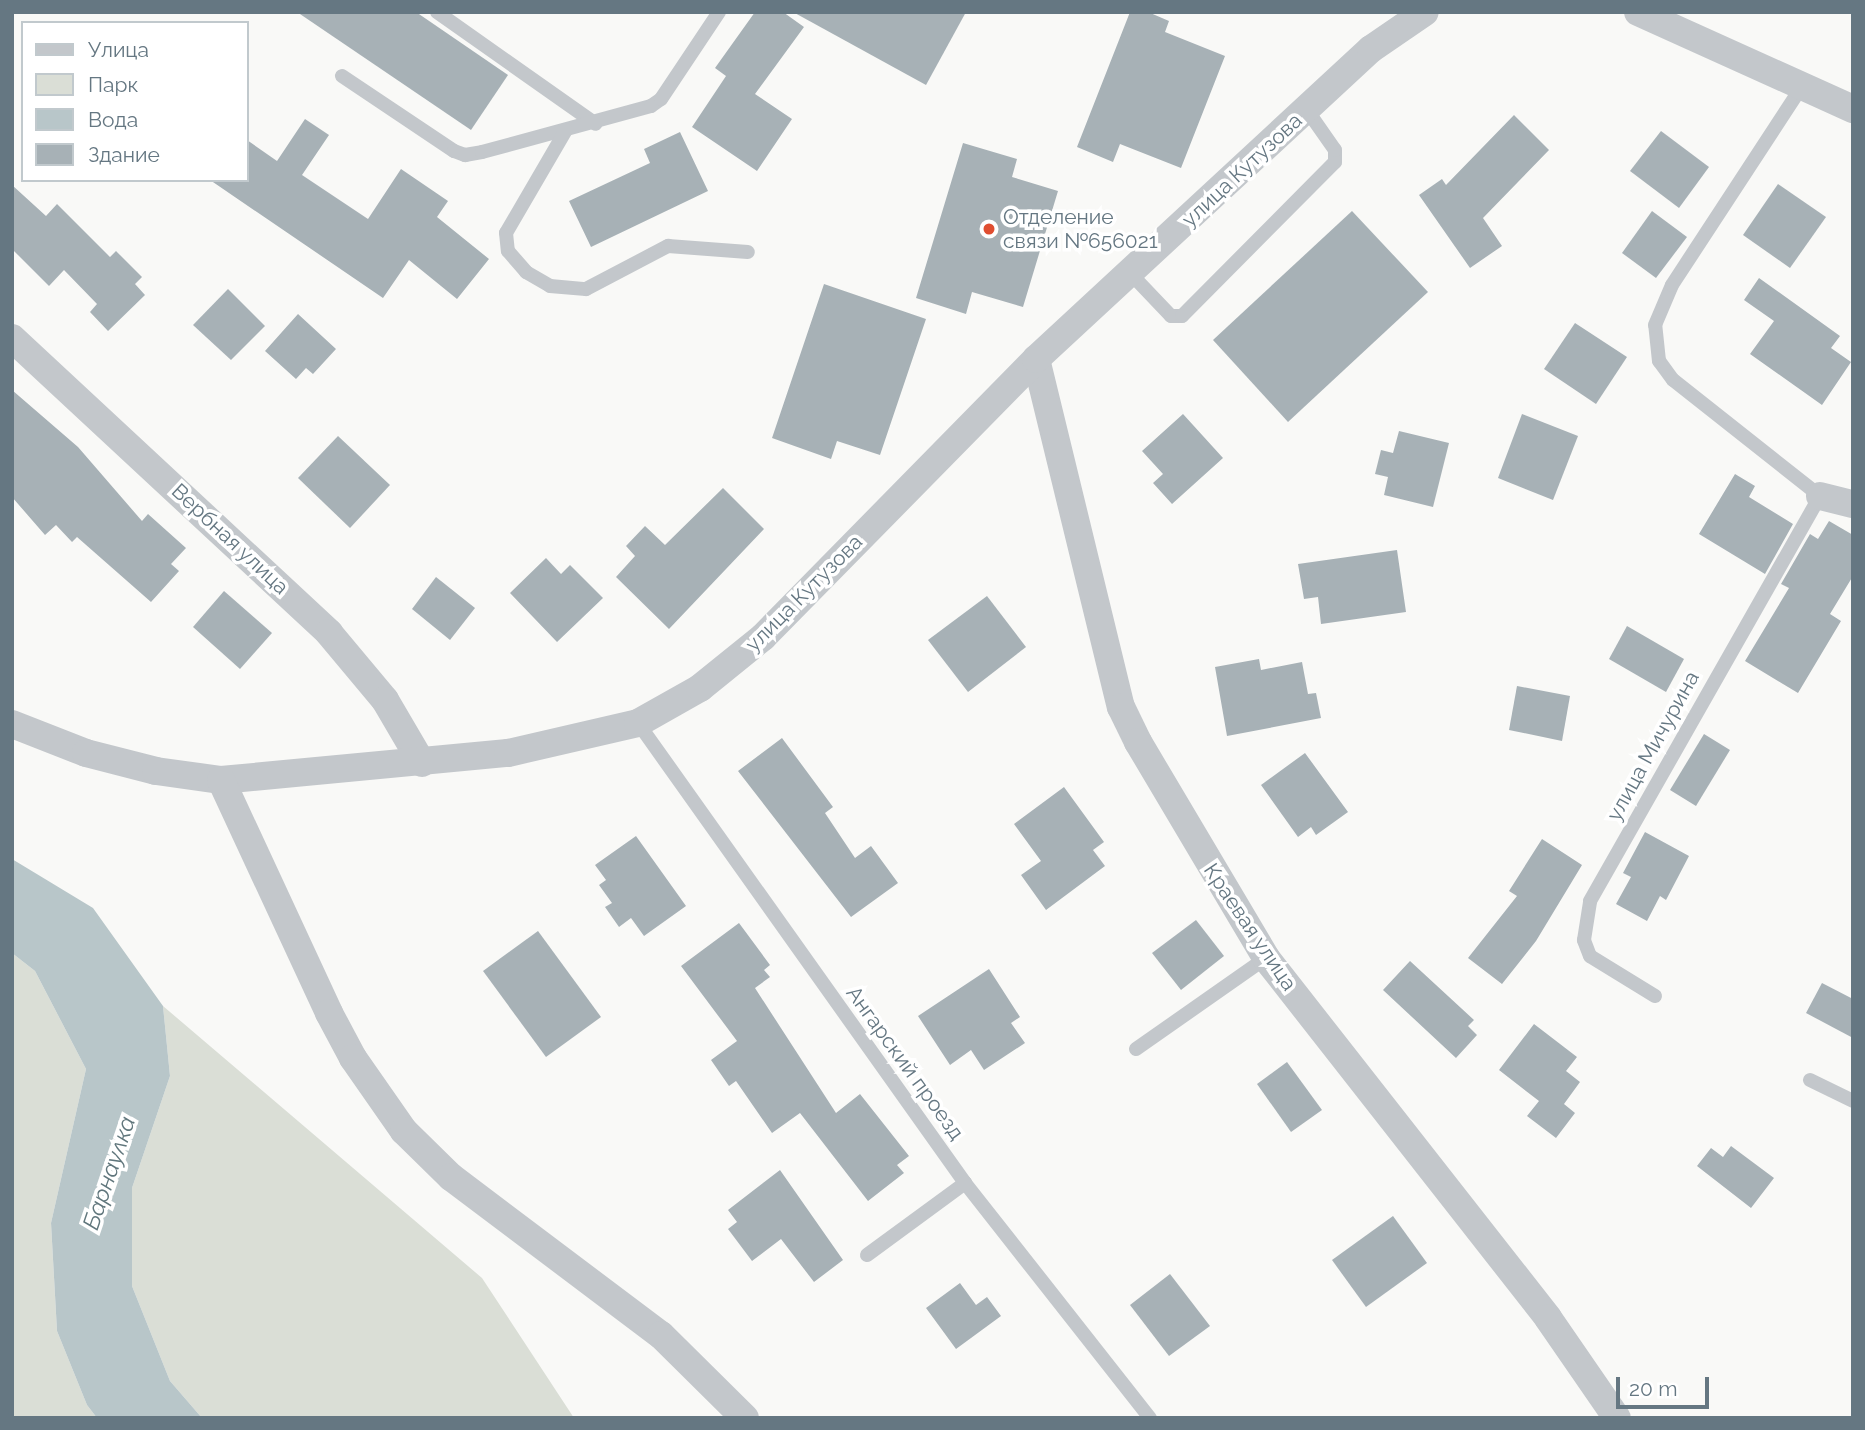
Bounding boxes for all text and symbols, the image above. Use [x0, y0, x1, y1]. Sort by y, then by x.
legend [21, 21, 248, 182]
text: Улица [88, 37, 149, 62]
text: Парк [88, 72, 138, 97]
text: Вода [88, 107, 138, 132]
street label: улица Кутузова [1177, 108, 1307, 232]
text: Здание [88, 142, 160, 167]
place label: Отделение связи №656021 [1003, 204, 1158, 254]
marker: Отделение связи №656021 [981, 221, 997, 237]
street label: Вербная улица [166, 478, 294, 600]
street label: улица Кутузова [740, 529, 868, 657]
street label: улица Мичурина [1602, 667, 1704, 825]
street label: Краевая улица [1198, 858, 1302, 996]
street label: Ангарский проезд [841, 981, 969, 1145]
water label: Барнаулка [77, 1113, 141, 1233]
scale bar [1620, 1364, 1713, 1408]
text: 20 m [1629, 1376, 1677, 1401]

